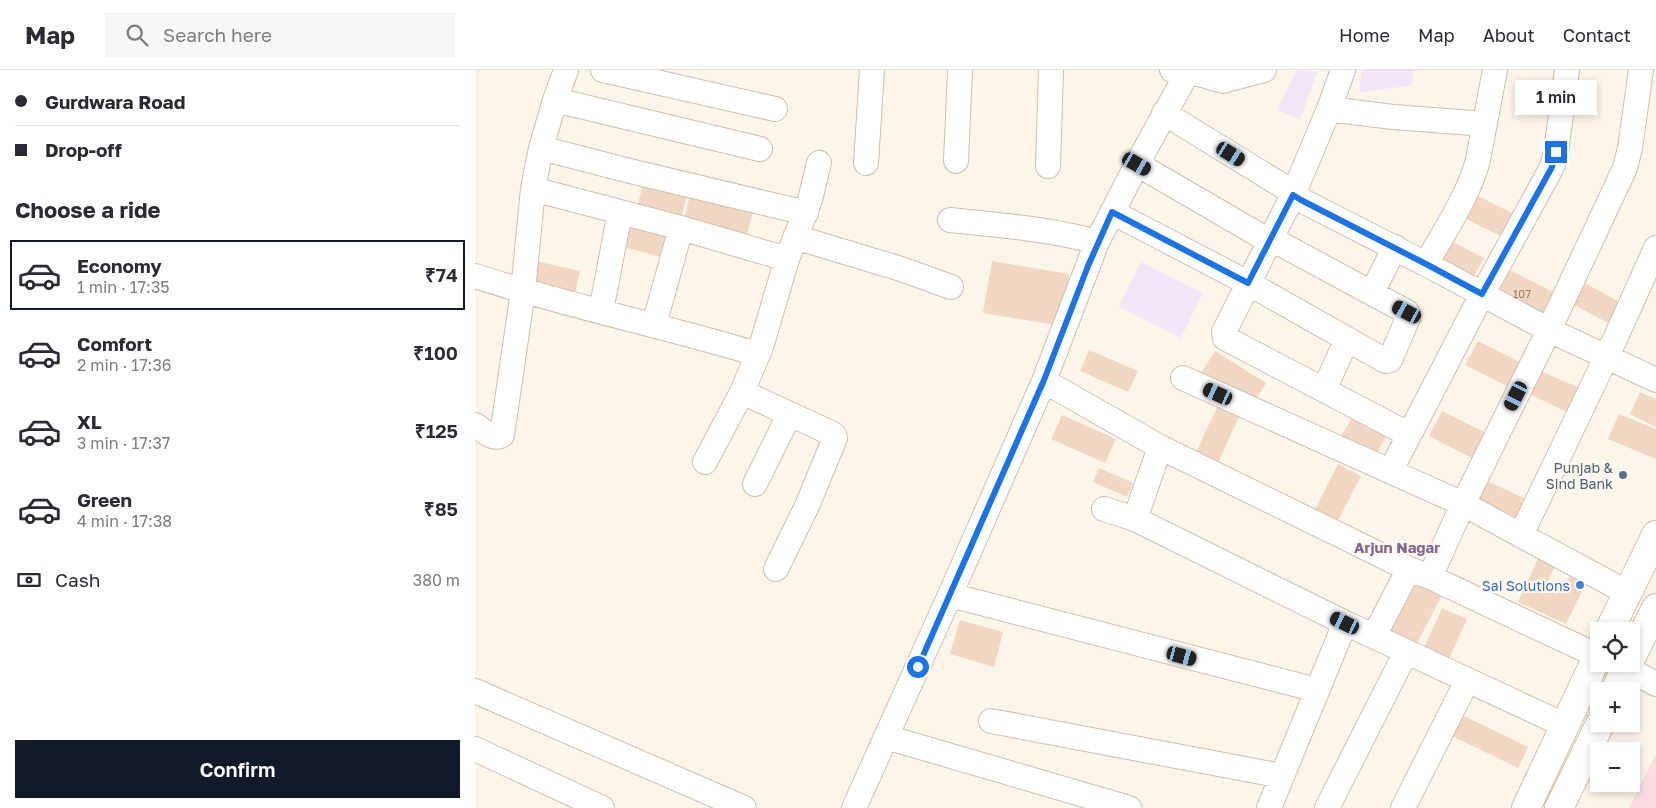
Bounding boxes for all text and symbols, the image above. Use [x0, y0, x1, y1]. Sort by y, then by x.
search box [105, 12, 455, 57]
text: Map [25, 20, 75, 49]
icon: search [123, 21, 151, 49]
text: Search here [163, 23, 272, 46]
text: Home [1339, 24, 1390, 46]
text: Map [1418, 24, 1455, 46]
text: About [1483, 24, 1535, 46]
text: Contact [1563, 24, 1631, 46]
callout: 1 min [1515, 79, 1597, 114]
text: 1 min [1536, 87, 1576, 107]
text: Gurdwara Road [45, 90, 185, 113]
text: Drop-off [45, 138, 122, 161]
car [1214, 140, 1247, 168]
route end [1545, 141, 1567, 163]
car [1120, 150, 1153, 178]
text: Choose a ride [15, 196, 161, 223]
icon: car [17, 253, 62, 298]
text: Economy [77, 254, 162, 277]
text: ₹74 [425, 263, 458, 286]
text: 1 min · 17:35 [77, 277, 170, 297]
house number: 107 [1513, 287, 1531, 300]
car [1390, 298, 1423, 326]
icon: car [17, 331, 62, 376]
text: Comfort [77, 332, 152, 355]
text: ₹100 [413, 341, 458, 364]
text: 2 min · 17:36 [77, 355, 171, 375]
car [1502, 379, 1529, 413]
car [1201, 381, 1234, 407]
icon: car [17, 409, 62, 454]
text: XL [77, 410, 102, 433]
text: ₹125 [415, 419, 458, 442]
text: 3 min · 17:37 [77, 433, 170, 453]
place label: Punjab & Sind Bank [1546, 459, 1614, 492]
marker: Punjab & Sind Bank [1617, 469, 1629, 481]
icon: car [17, 487, 62, 532]
text: Green [77, 488, 132, 511]
text: ₹85 [424, 497, 458, 520]
text: 4 min · 17:38 [77, 511, 172, 531]
district label: Arjun Nagar [1354, 538, 1440, 556]
icon: cash [15, 566, 43, 594]
text: Cash [55, 568, 100, 591]
text: 380 m [413, 570, 460, 590]
place label: Sai Solutions [1482, 577, 1570, 594]
marker: Sai Solutions [1574, 579, 1586, 591]
car [1328, 610, 1361, 636]
map controls [1590, 622, 1640, 792]
button: locate [1590, 622, 1640, 672]
car [1165, 645, 1198, 667]
route start [907, 656, 929, 678]
button: + [1590, 682, 1640, 732]
button: Confirm [15, 740, 460, 798]
button: − [1590, 742, 1640, 792]

